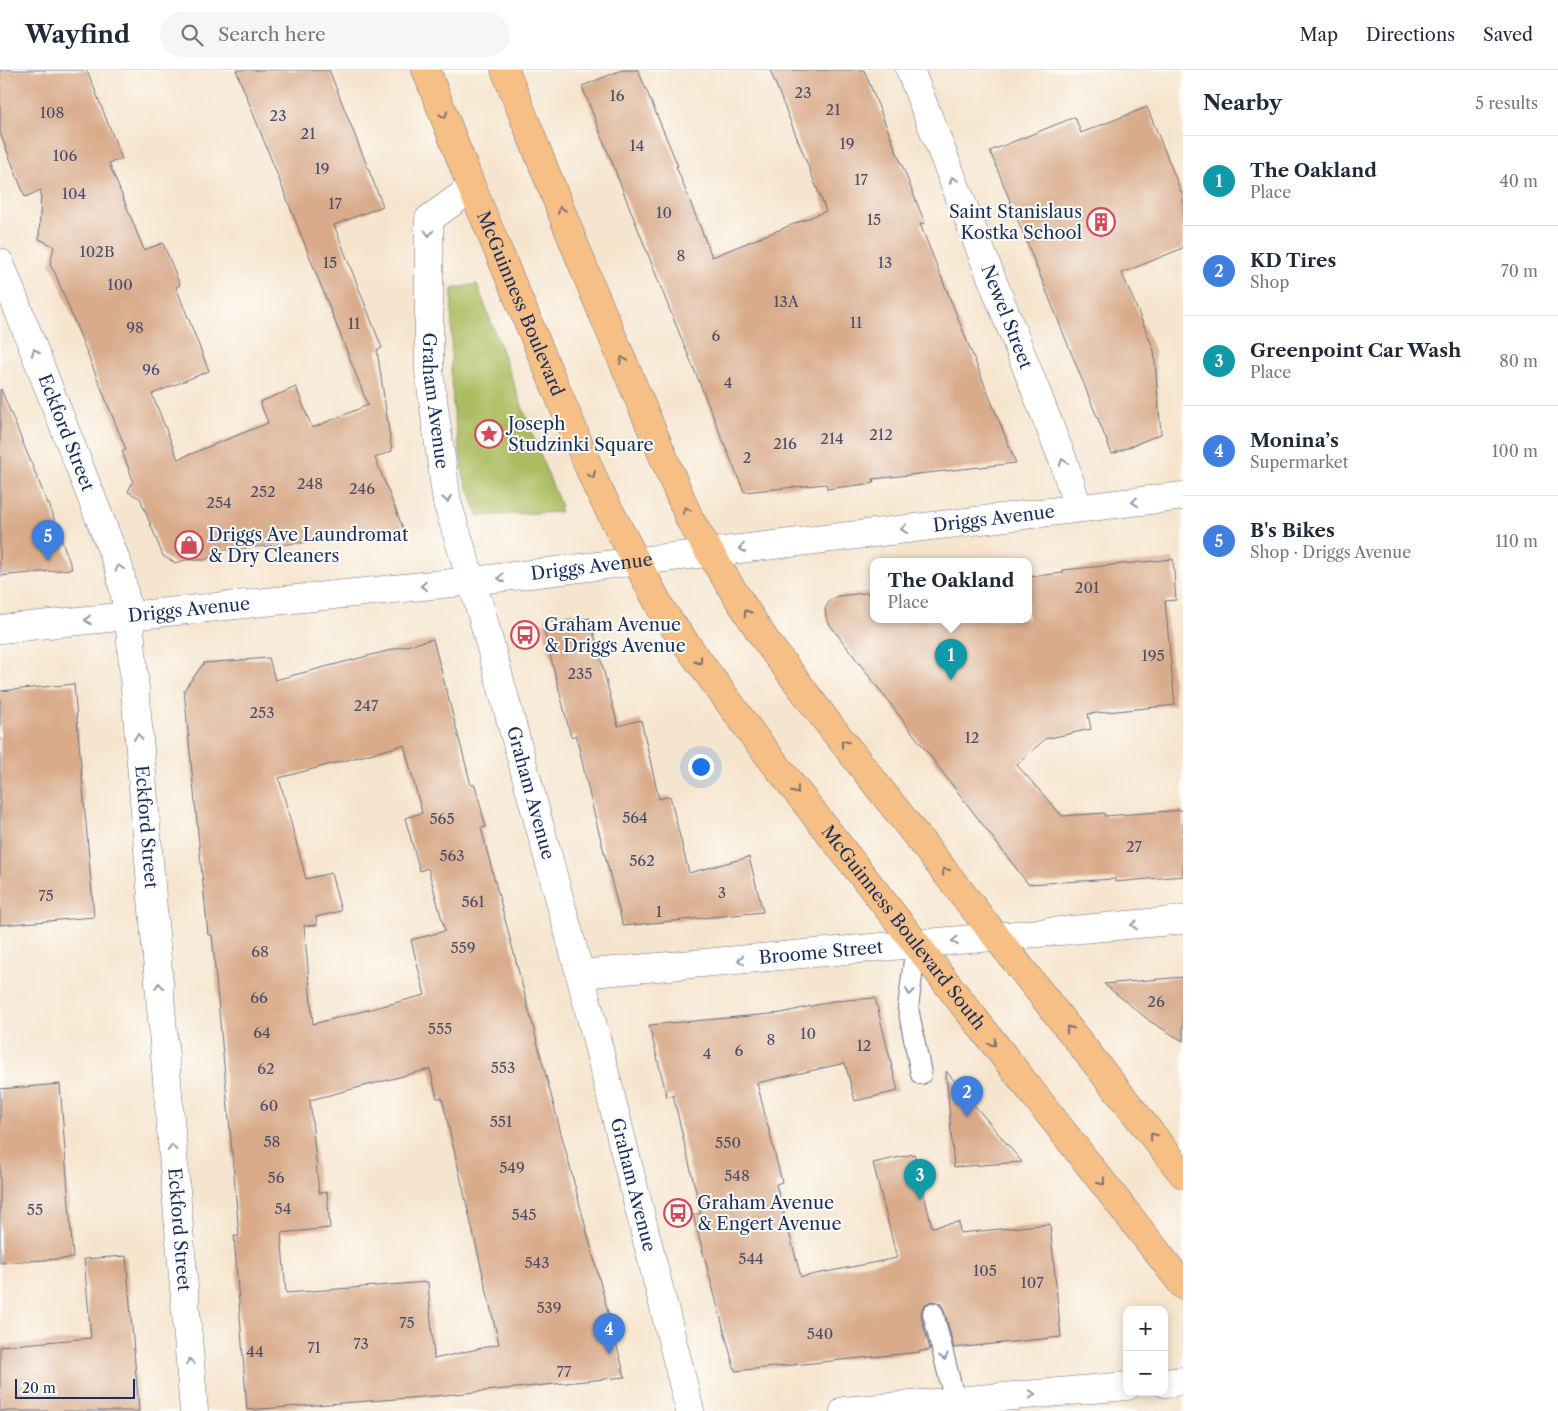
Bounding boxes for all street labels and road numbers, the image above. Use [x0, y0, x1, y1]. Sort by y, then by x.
street label: McGuinness Boulevard [472, 208, 569, 399]
street label: Newel Street [976, 261, 1037, 373]
street label: Graham Avenue [418, 332, 453, 470]
street label: Eckford Street [33, 371, 99, 495]
street label: Driggs Avenue [932, 500, 1056, 537]
street label: Driggs Avenue [530, 548, 654, 585]
street label: Driggs Avenue [127, 593, 251, 627]
street label: Graham Avenue [502, 724, 559, 862]
street label: Eckford Street [130, 764, 162, 890]
street label: McGuinness Boulevard South [817, 821, 990, 1034]
street label: Broome Street [758, 936, 885, 969]
street label: Graham Avenue [606, 1116, 660, 1254]
street label: Eckford Street [163, 1167, 195, 1293]

